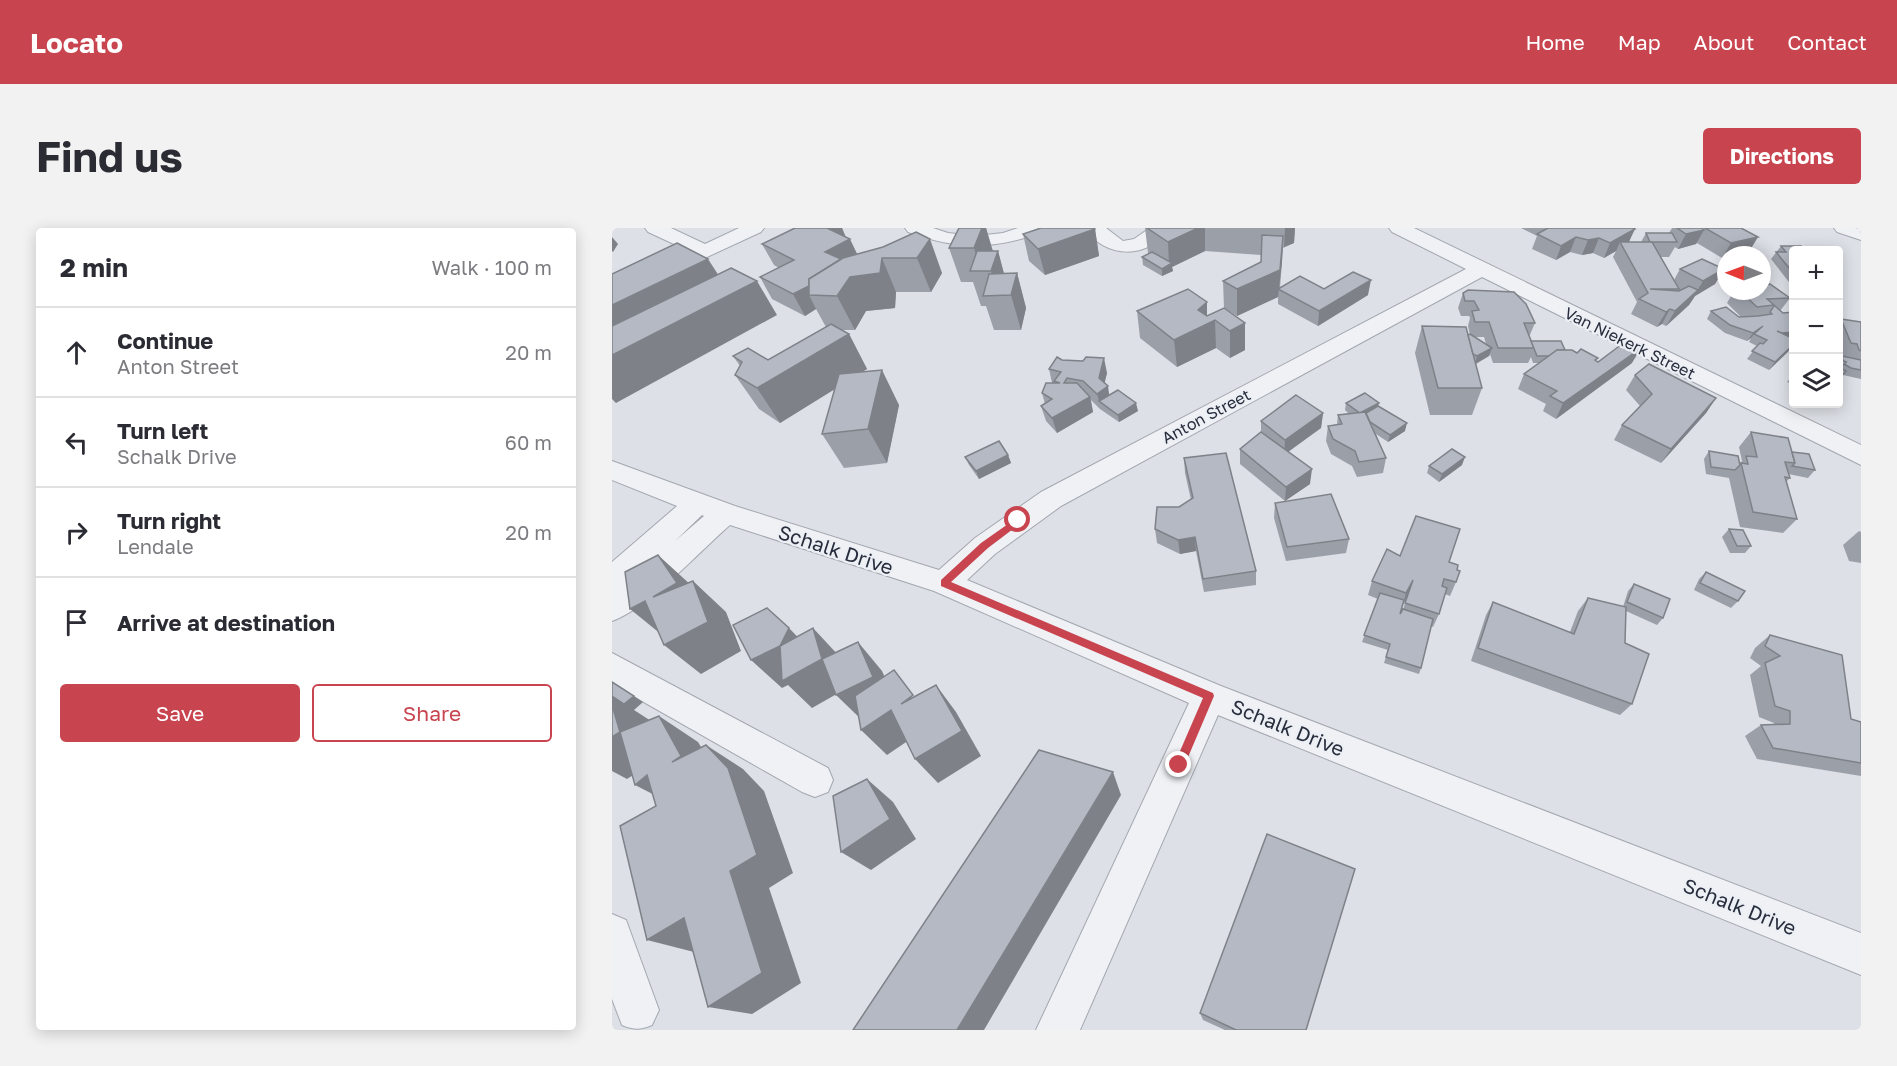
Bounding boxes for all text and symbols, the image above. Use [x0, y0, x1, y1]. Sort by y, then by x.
text: Locato [30, 26, 123, 59]
text: Home [1525, 29, 1585, 55]
text: Map [1618, 29, 1661, 55]
text: About [1694, 29, 1754, 55]
text: Contact [1787, 29, 1867, 55]
button: Directions [1703, 128, 1861, 184]
text: Find us [36, 131, 183, 181]
north arrow [1717, 246, 1771, 300]
map controls [1789, 246, 1843, 408]
button: + [1789, 246, 1843, 300]
text: 2 min [60, 252, 128, 283]
text: Walk · 100 m [431, 255, 552, 279]
button: − [1789, 300, 1843, 354]
street label: Van Niekerk Street [1561, 303, 1699, 383]
text: Continue [117, 327, 213, 354]
icon: ahead [60, 336, 93, 369]
text: 20 m [505, 340, 552, 364]
text: Anton Street [117, 354, 239, 378]
button: layers [1789, 354, 1843, 408]
street label: Anton Street [1158, 384, 1254, 448]
text: Turn left [117, 417, 208, 444]
icon: left [60, 426, 93, 459]
text: 60 m [505, 430, 552, 454]
text: Schalk Drive [117, 444, 237, 468]
route start [1004, 506, 1030, 532]
text: Turn right [117, 507, 221, 534]
icon: right [60, 516, 93, 549]
street label: Schalk Drive [775, 519, 897, 579]
text: 20 m [505, 520, 552, 544]
text: Lendale [117, 534, 194, 558]
icon: arrive [60, 606, 93, 639]
text: Arrive at destination [117, 609, 335, 636]
button: Save [60, 684, 300, 742]
button: Share [312, 684, 552, 742]
street label: Schalk Drive [1228, 693, 1348, 761]
route end [1165, 751, 1191, 777]
street label: Schalk Drive [1680, 872, 1800, 940]

